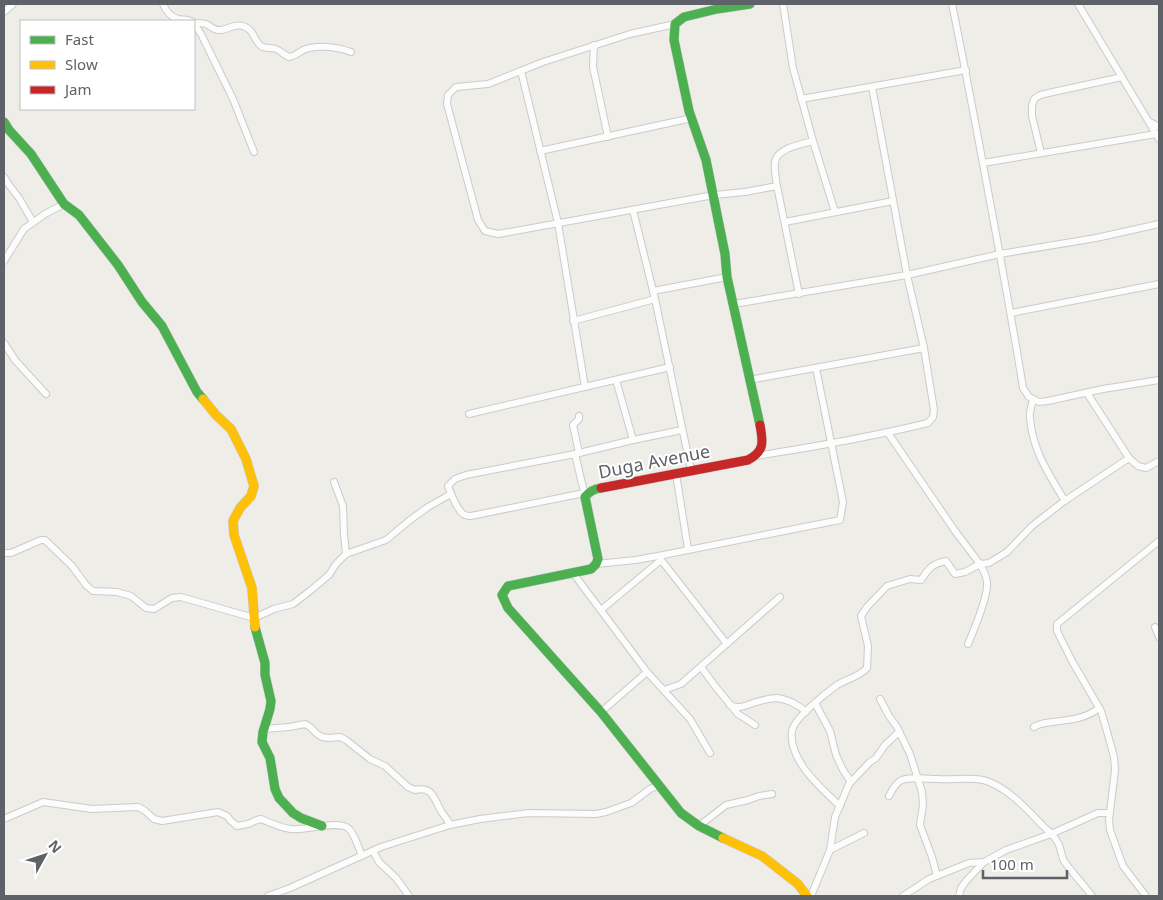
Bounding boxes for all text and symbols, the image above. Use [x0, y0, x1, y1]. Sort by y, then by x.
legend [20, 20, 195, 110]
text: Fast [65, 29, 94, 49]
text: Slow [65, 54, 98, 74]
text: Jam [63, 79, 92, 99]
street label: Duga Avenue [596, 438, 712, 484]
north arrow [20, 830, 70, 880]
text: N [44, 836, 66, 857]
scale bar [983, 848, 1067, 880]
text: 100 m [990, 854, 1034, 874]

